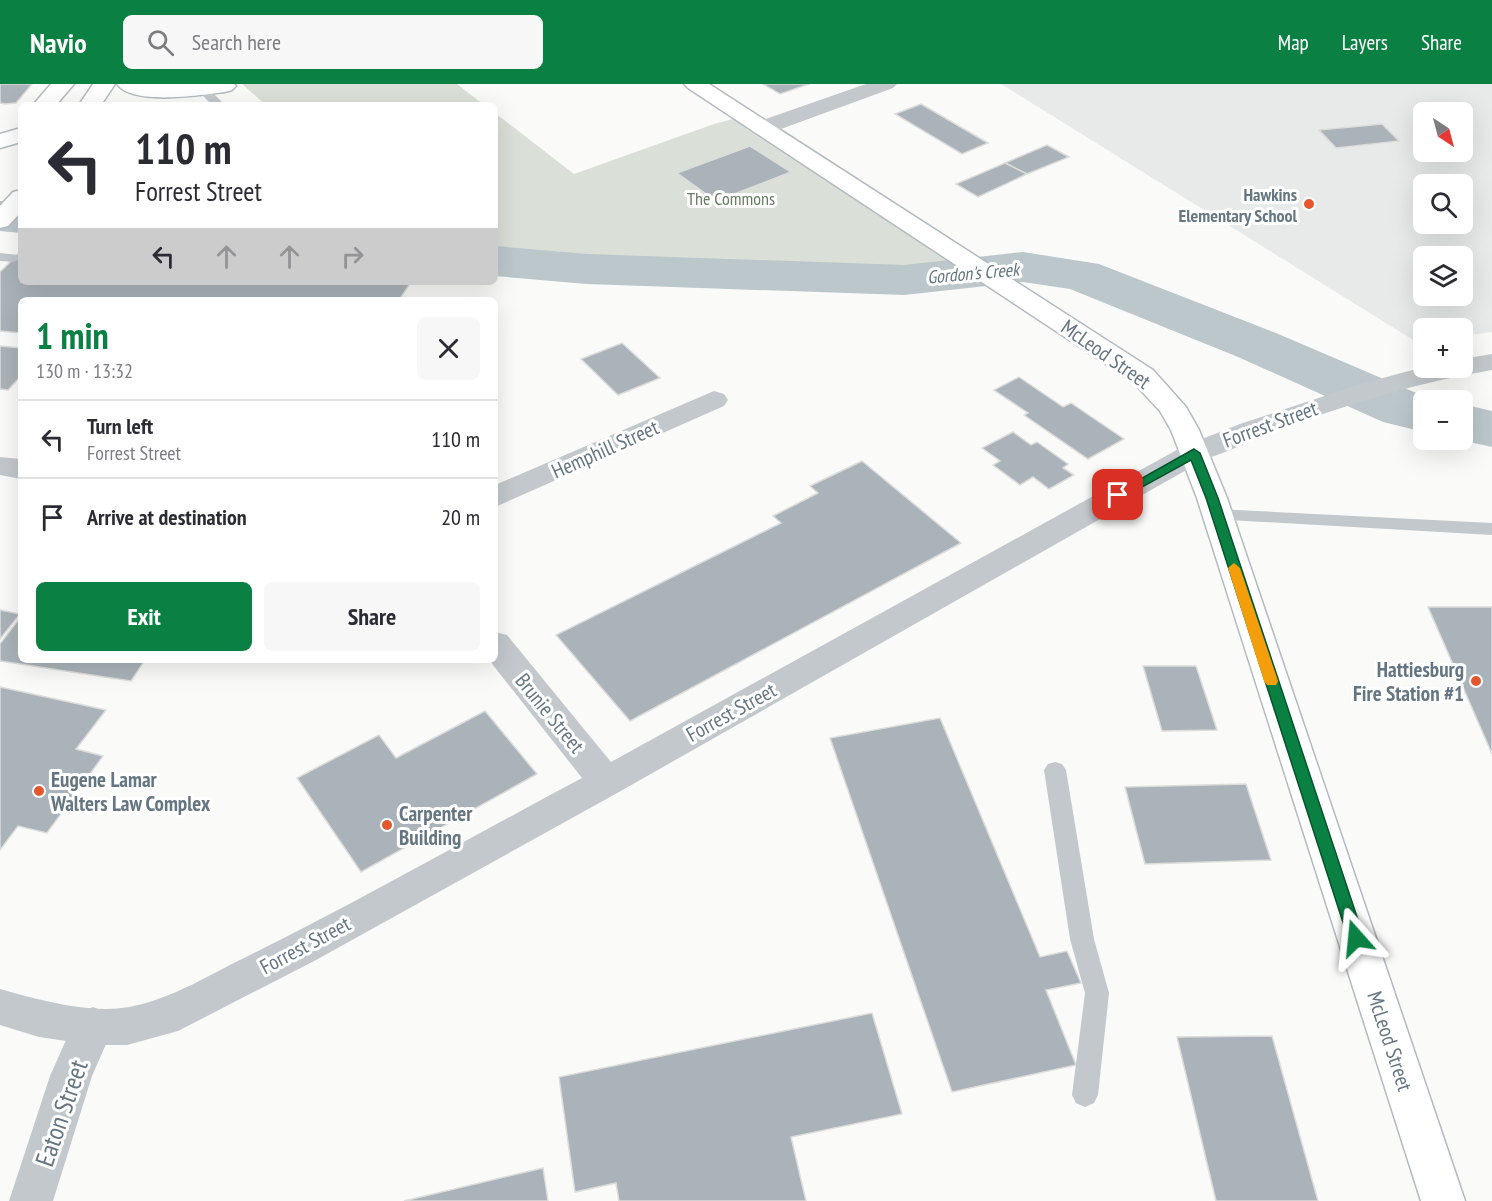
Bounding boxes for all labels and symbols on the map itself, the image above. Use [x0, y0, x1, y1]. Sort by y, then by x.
north arrow [1413, 102, 1473, 162]
place label: Hawkins Elementary School [1178, 183, 1298, 227]
park label: The Commons [687, 187, 775, 210]
marker: Hawkins Elementary School [1302, 197, 1316, 211]
water label: Gordon's Creek [926, 257, 1022, 288]
street label: McLeod Street [1056, 313, 1156, 395]
street label: Forrest Street [1219, 394, 1321, 454]
street label: Hemphill Street [547, 413, 663, 485]
pin [1092, 469, 1143, 520]
place label: Hattiesburg Fire Station #1 [1353, 656, 1464, 707]
street label: Brunie Street [510, 668, 591, 759]
marker: Hattiesburg Fire Station #1 [1469, 674, 1483, 688]
street label: Forrest Street [681, 676, 781, 748]
place label: Eugene Lamar Walters Law Complex [50, 766, 211, 817]
marker: Eugene Lamar Walters Law Complex [32, 784, 46, 798]
place label: Carpenter Building [399, 800, 473, 851]
marker: Carpenter Building [380, 818, 394, 832]
position arrow [1324, 906, 1388, 970]
street label: Forrest Street [255, 910, 355, 980]
street label: McLeod Street [1361, 988, 1419, 1094]
street label: Eaton Street [27, 1055, 95, 1171]

